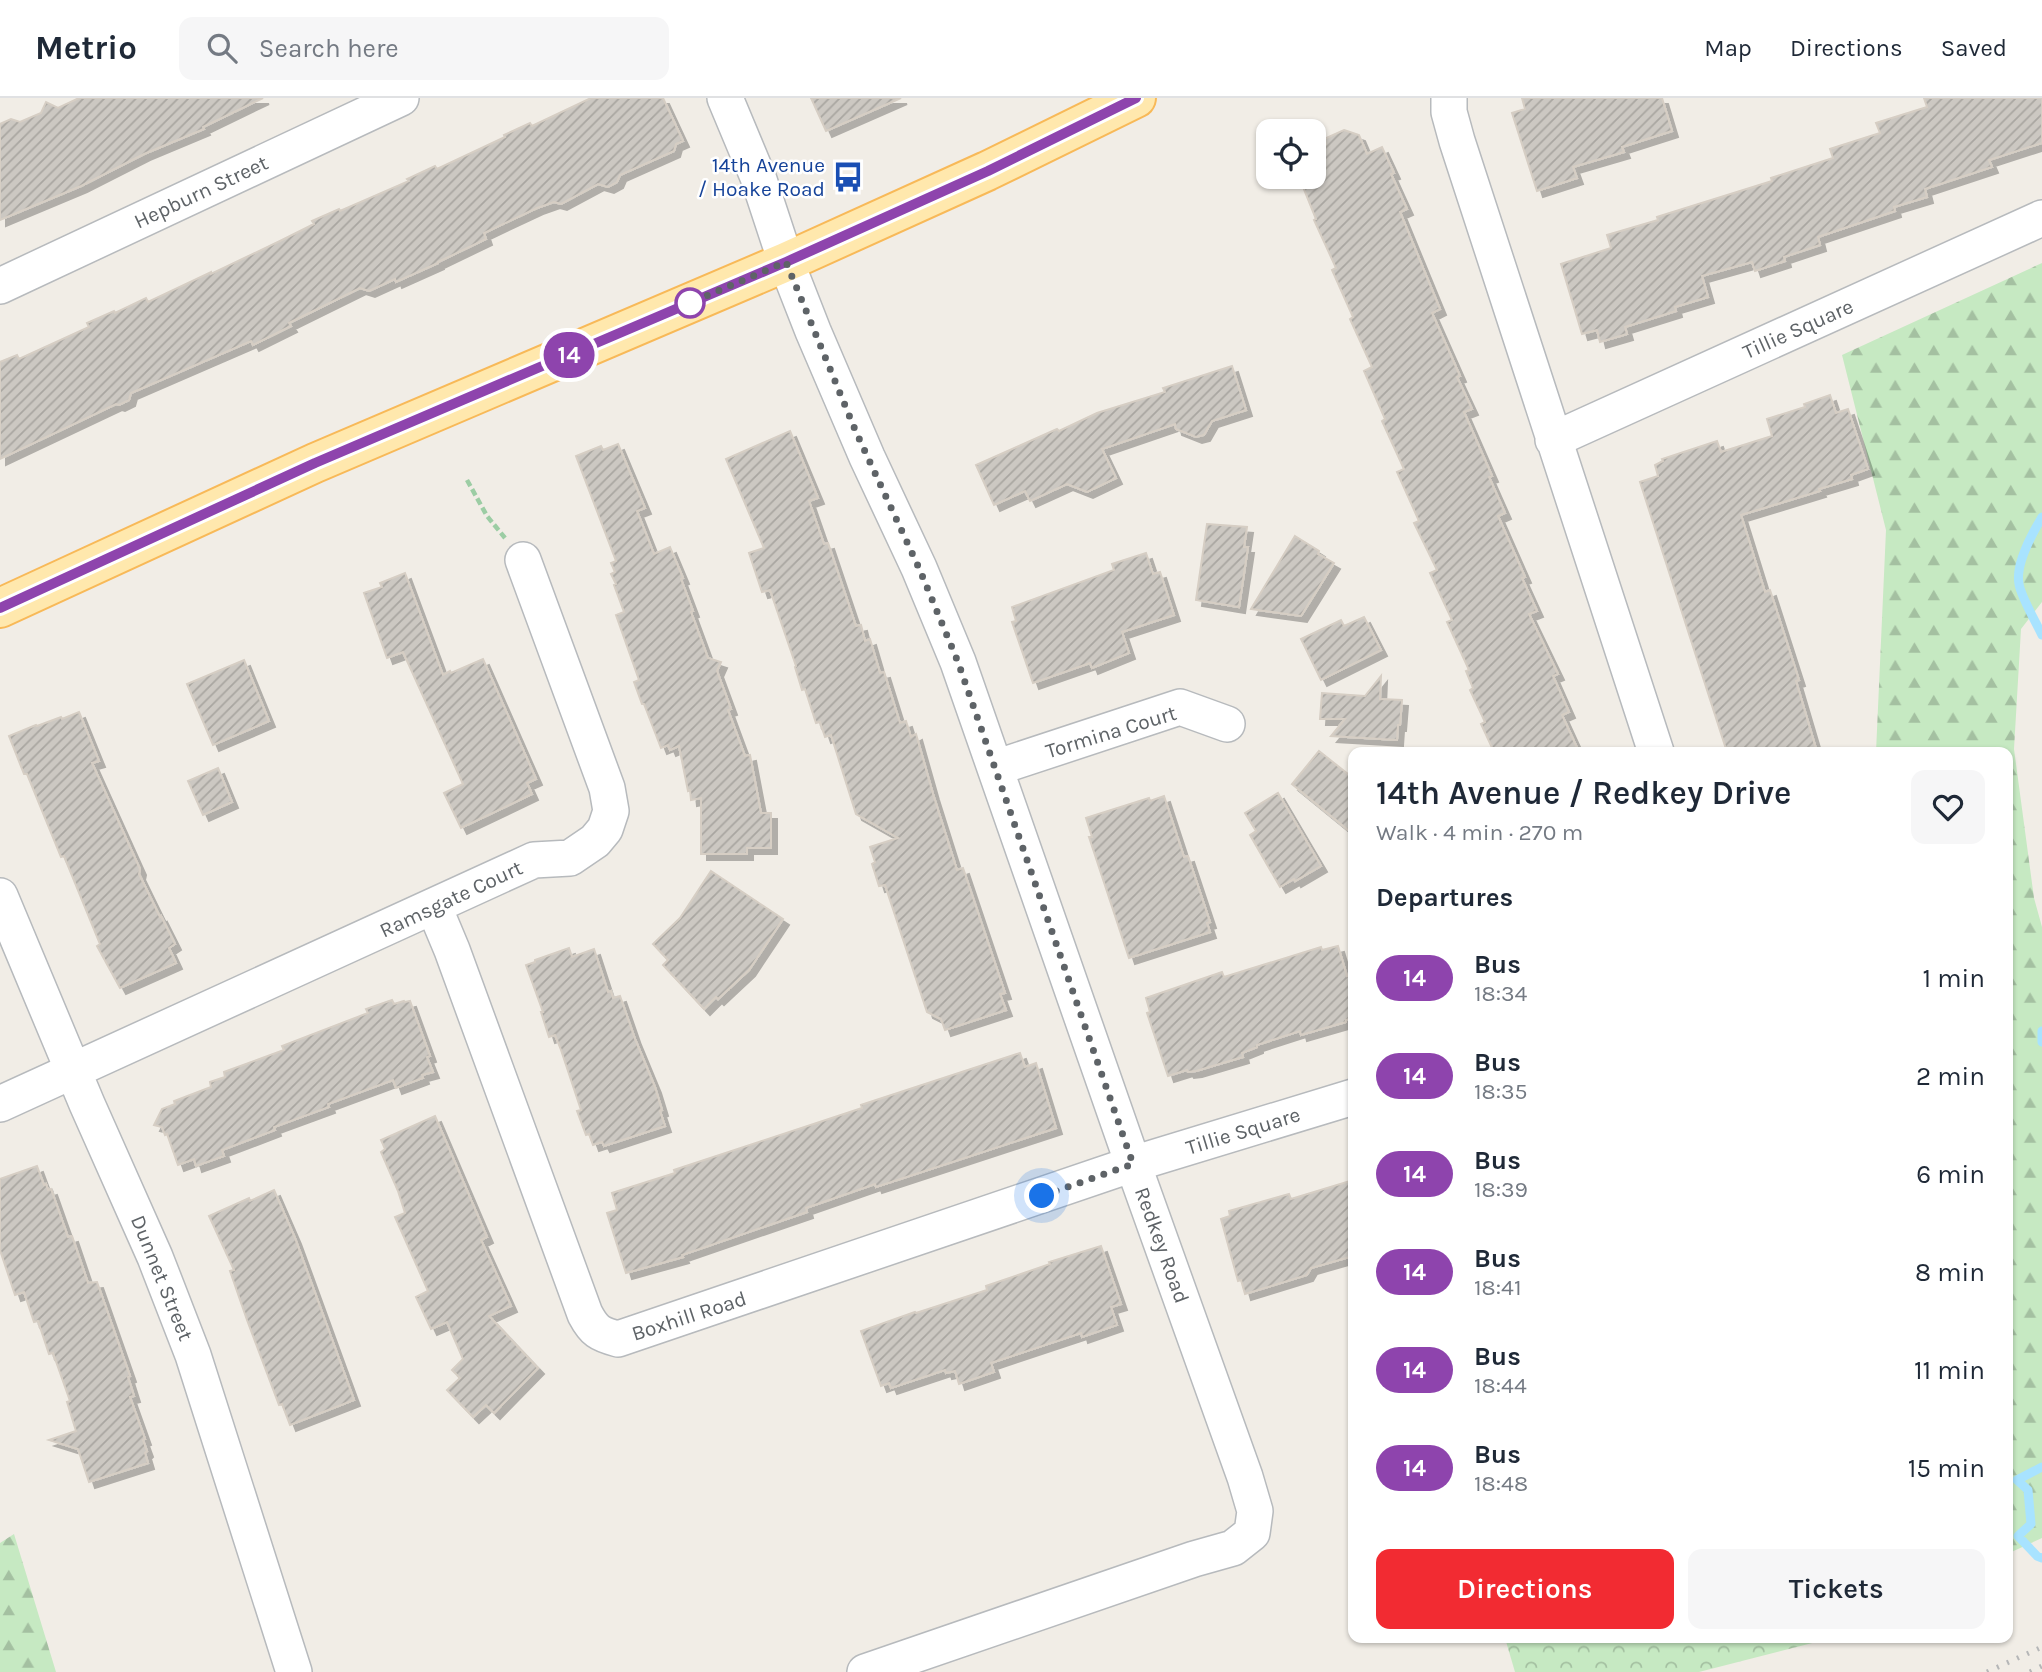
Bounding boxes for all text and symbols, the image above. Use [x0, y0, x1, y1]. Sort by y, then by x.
search box [179, 17, 669, 80]
text: Metrio [35, 29, 137, 67]
icon: search [203, 29, 241, 67]
text: Search here [259, 33, 399, 64]
text: Map [1704, 34, 1752, 62]
text: Directions [1790, 34, 1903, 62]
text: Saved [1941, 34, 2007, 62]
map controls [1256, 119, 1326, 189]
button: locate [1256, 119, 1326, 189]
street label: Hepburn Street [130, 150, 272, 234]
place label: 14th Avenue / Hoake Road [698, 153, 825, 201]
bus stop icon: 14th Avenue / Hoake Road [831, 160, 865, 194]
unlabelled marker [675, 288, 705, 318]
street label: Tillie Square [1739, 294, 1857, 364]
line badge: 14 [538, 332, 600, 378]
text: 14 [558, 341, 580, 369]
street label: Tormina Court [1043, 701, 1179, 763]
button: heart [1911, 770, 1985, 844]
text: 14th Avenue / Redkey Drive [1376, 774, 1791, 812]
text: Walk · 4 min · 270 m [1376, 819, 1583, 846]
street label: Ramsgate Court [376, 855, 526, 943]
text: Departures [1376, 882, 1513, 913]
text: Bus [1474, 949, 1521, 980]
text: 1 min [1922, 963, 1985, 994]
text: 14 [1403, 964, 1426, 992]
text: 18:34 [1474, 980, 1527, 1007]
text: Bus [1474, 1047, 1521, 1078]
text: 2 min [1916, 1061, 1985, 1092]
text: 14 [1403, 1062, 1426, 1090]
text: 18:35 [1474, 1078, 1528, 1105]
street label: Tillie Square [1183, 1102, 1303, 1160]
text: Bus [1474, 1145, 1521, 1176]
text: 6 min [1916, 1159, 1985, 1190]
text: 14 [1403, 1160, 1426, 1188]
text: 18:39 [1474, 1176, 1528, 1203]
your location [1024, 1178, 1059, 1213]
street label: Redkey Road [1130, 1184, 1194, 1306]
street label: Dunnet Street [126, 1212, 198, 1344]
text: Bus [1474, 1243, 1521, 1274]
text: 8 min [1915, 1257, 1985, 1288]
text: 14 [1403, 1258, 1426, 1286]
text: 18:41 [1474, 1274, 1521, 1301]
street label: Boxhill Road [629, 1286, 749, 1346]
text: Bus [1474, 1341, 1521, 1372]
text: 11 min [1914, 1355, 1985, 1386]
text: 14 [1403, 1356, 1426, 1384]
text: 18:44 [1474, 1372, 1527, 1399]
text: Bus [1474, 1439, 1521, 1470]
text: 15 min [1908, 1453, 1985, 1484]
text: 14 [1403, 1454, 1426, 1482]
text: 18:48 [1474, 1470, 1528, 1497]
button: Directions [1376, 1549, 1674, 1629]
button: Tickets [1688, 1549, 1985, 1629]

